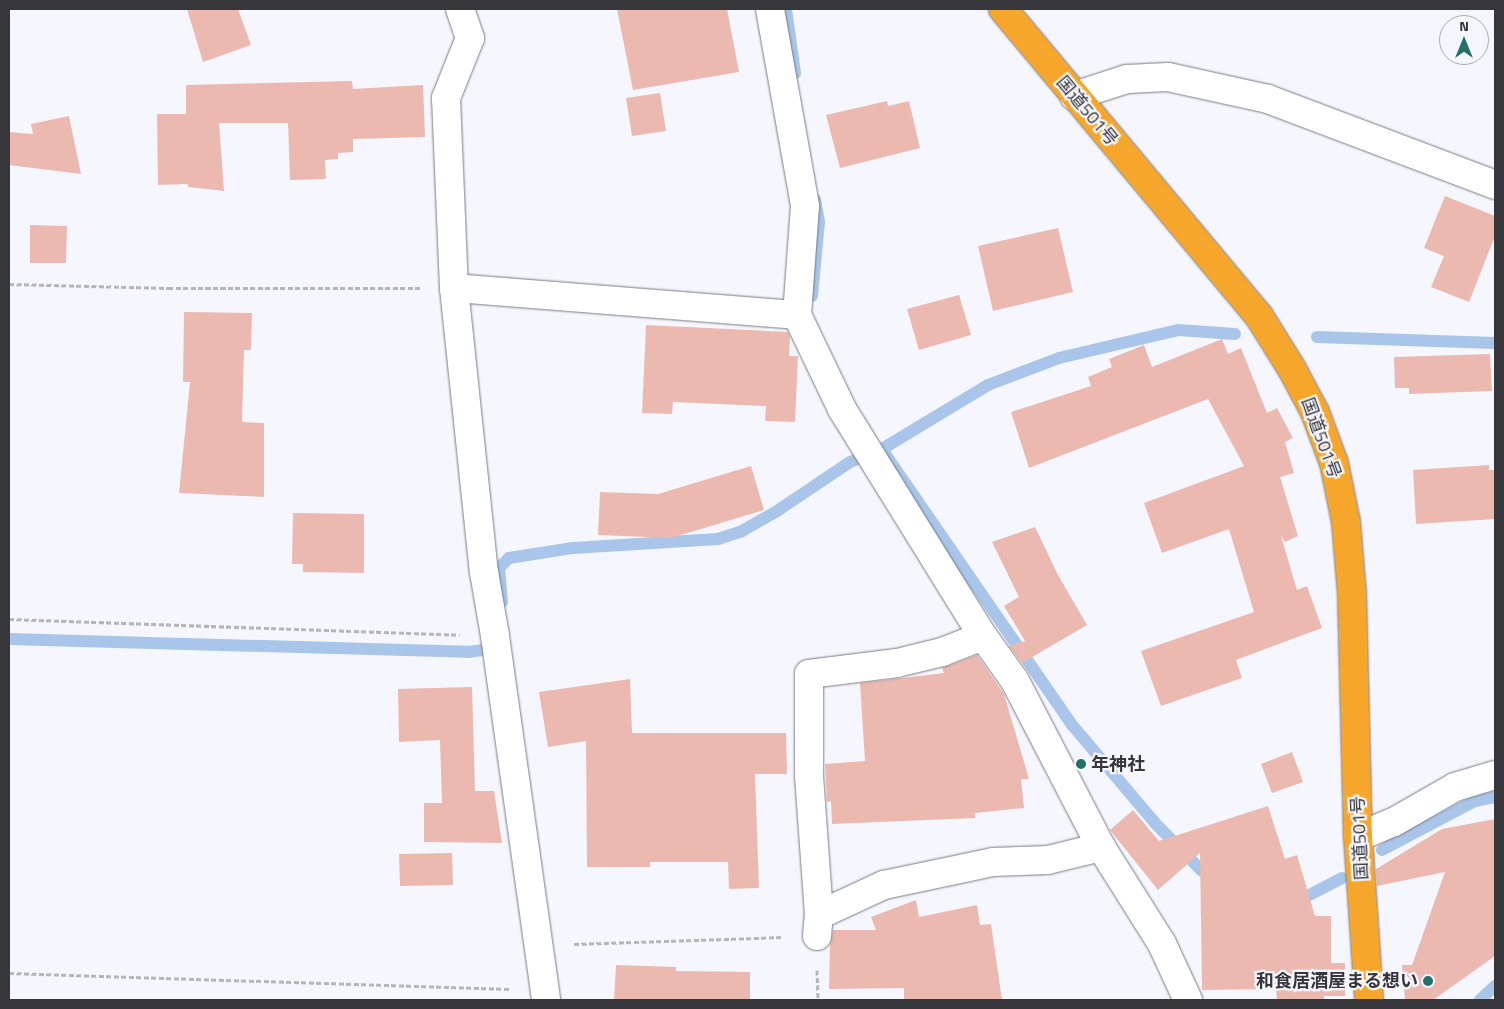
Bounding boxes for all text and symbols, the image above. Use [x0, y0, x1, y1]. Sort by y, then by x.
north arrow [1439, 15, 1489, 65]
text: N [1459, 15, 1469, 36]
street label: 国道501号 [1052, 72, 1122, 150]
street label: 国道501号 [1296, 395, 1346, 481]
place label: 年神社 [1091, 753, 1145, 775]
marker: 年神社 [1075, 758, 1087, 770]
street label: 国道501号 [1347, 795, 1373, 881]
place label: 和食居酒屋まる想い [1256, 970, 1418, 992]
marker: 和食居酒屋まる想い [1422, 975, 1434, 987]

